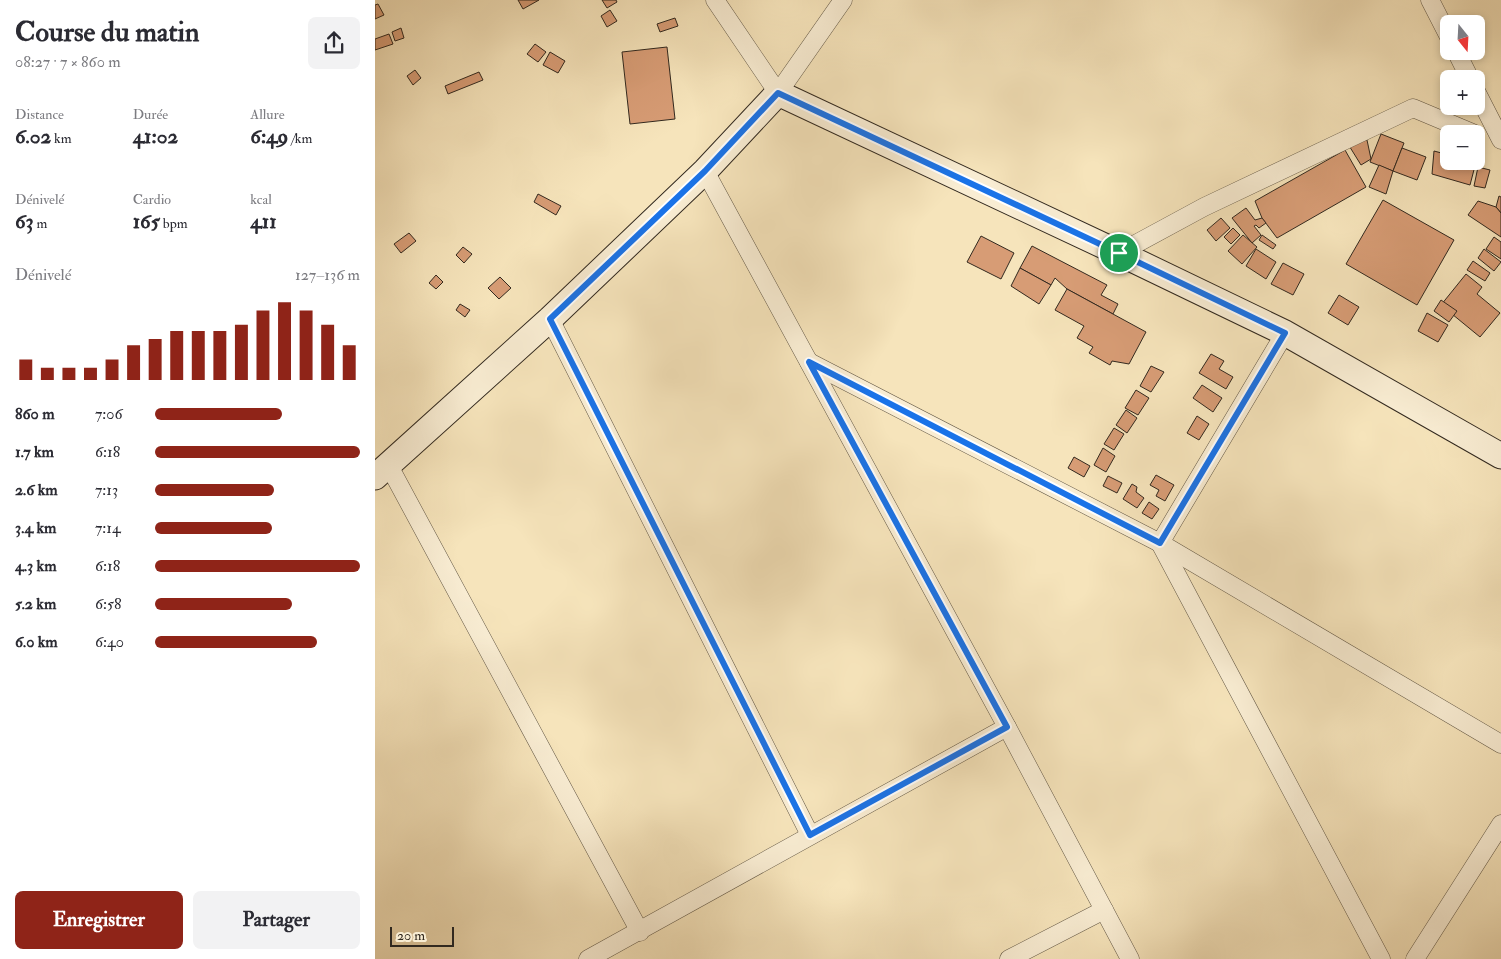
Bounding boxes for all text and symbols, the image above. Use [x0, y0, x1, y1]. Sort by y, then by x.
text: Course du matin [15, 15, 199, 50]
north arrow [1440, 15, 1485, 60]
map controls [1440, 15, 1485, 170]
button: share [308, 17, 360, 69]
text: 08:27 · 7 × 860 m [15, 52, 121, 72]
button: + [1440, 70, 1485, 115]
text: Distance [15, 106, 64, 123]
text: Durée [133, 106, 168, 123]
text: Allure [250, 106, 285, 123]
text: 6.02 [15, 123, 51, 150]
text: 41:02 [133, 123, 178, 150]
text: 6:49 [250, 123, 288, 150]
button: − [1440, 125, 1485, 170]
text: km [51, 130, 72, 147]
text: /km [288, 130, 312, 147]
text: Dénivelé [15, 191, 64, 208]
text: Cardio [133, 191, 171, 208]
text: kcal [250, 191, 272, 208]
text: 63 [15, 208, 34, 235]
text: 165 [133, 208, 160, 235]
text: 411 [250, 208, 277, 235]
text: m [34, 215, 47, 232]
text: bpm [160, 215, 188, 232]
pin [1098, 232, 1140, 274]
icon: arrive [1105, 239, 1133, 267]
text: Dénivelé [15, 265, 71, 285]
text: 127–136 m [295, 265, 360, 285]
text: 860 m [15, 404, 55, 424]
text: 7:06 [95, 404, 123, 424]
text: 1.7 km [15, 442, 54, 462]
text: 6:18 [95, 442, 120, 462]
text: 2.6 km [15, 480, 58, 500]
text: 7:13 [95, 480, 118, 500]
text: 3.4 km [15, 518, 57, 538]
text: 7:14 [95, 518, 121, 538]
text: 4.3 km [15, 556, 57, 576]
text: 6:18 [95, 556, 120, 576]
text: 5.2 km [15, 594, 56, 614]
text: 6:58 [95, 594, 122, 614]
text: 6.0 km [15, 632, 58, 652]
text: 6:40 [95, 632, 124, 652]
button: Enregistrer [15, 891, 183, 949]
button: Partager [193, 891, 360, 949]
scale bar [390, 924, 454, 947]
text: 20 m [397, 927, 425, 944]

